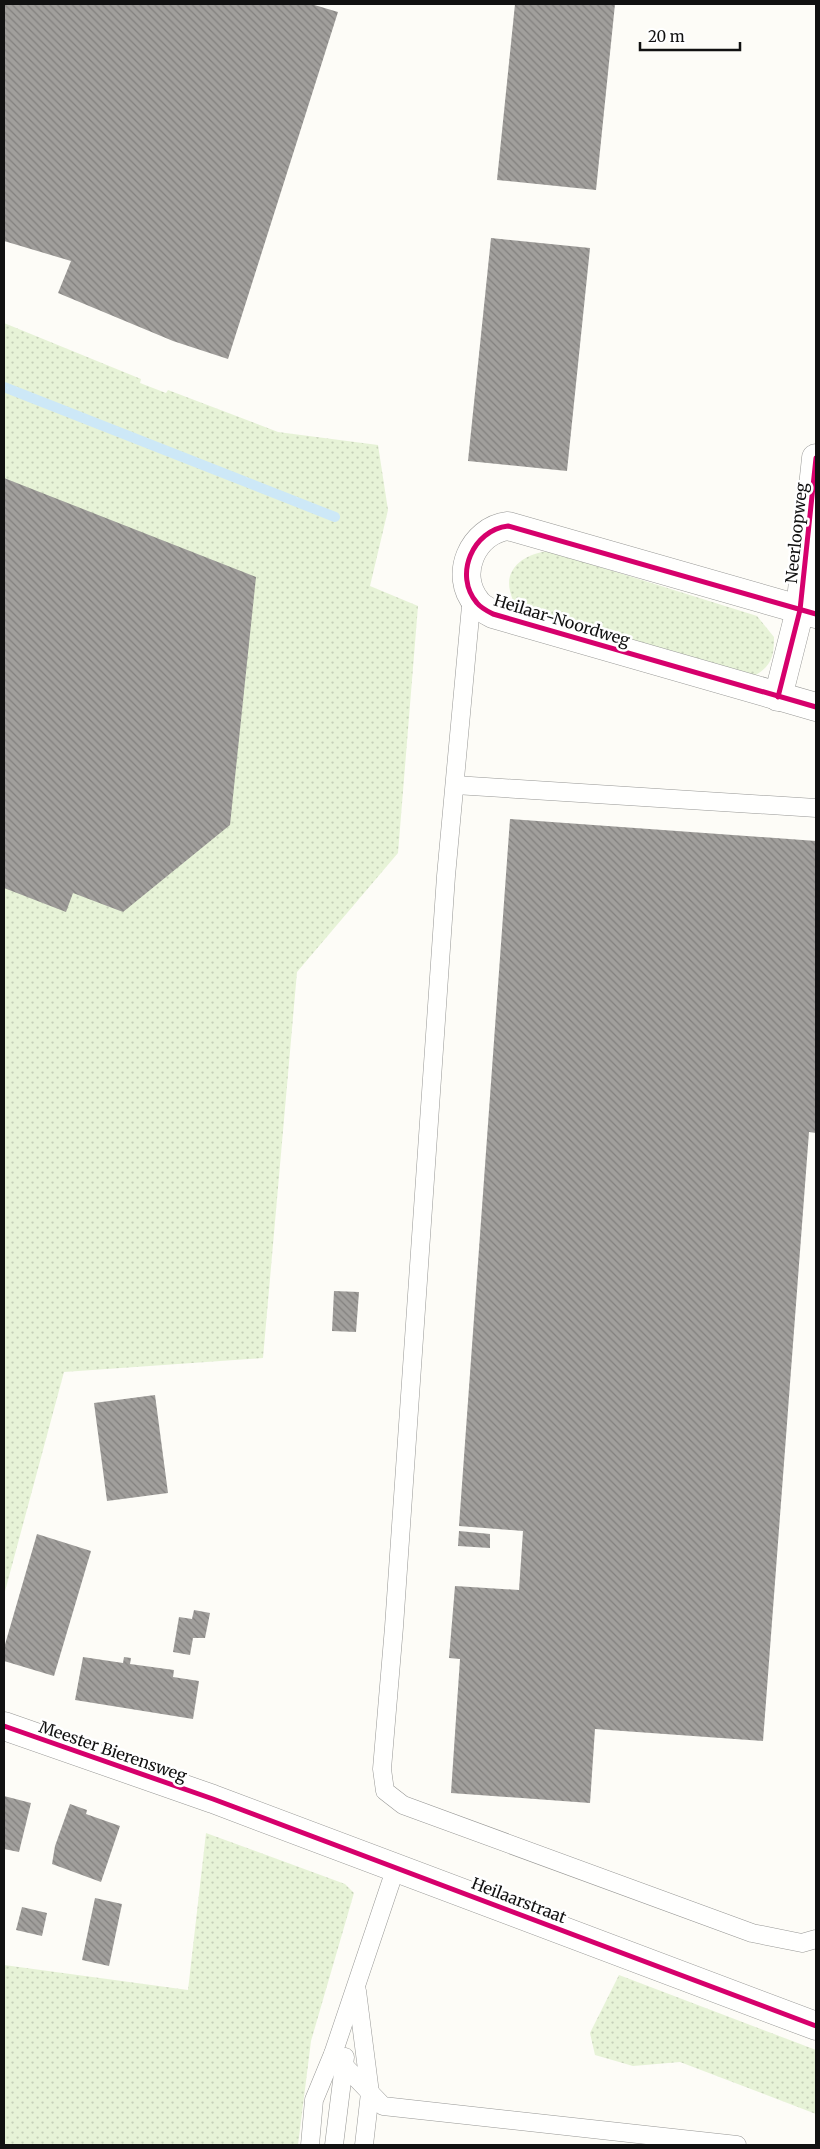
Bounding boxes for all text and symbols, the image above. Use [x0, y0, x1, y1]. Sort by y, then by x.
scale bar [640, 20, 740, 52]
text: 20 m [648, 27, 685, 46]
street label: Neerloopweg [781, 481, 811, 584]
street label: Heilaar-Noordweg [492, 590, 633, 650]
street label: Meester Bierensweg [36, 1716, 190, 1786]
street label: Heilaarstraat [469, 1873, 570, 1928]

